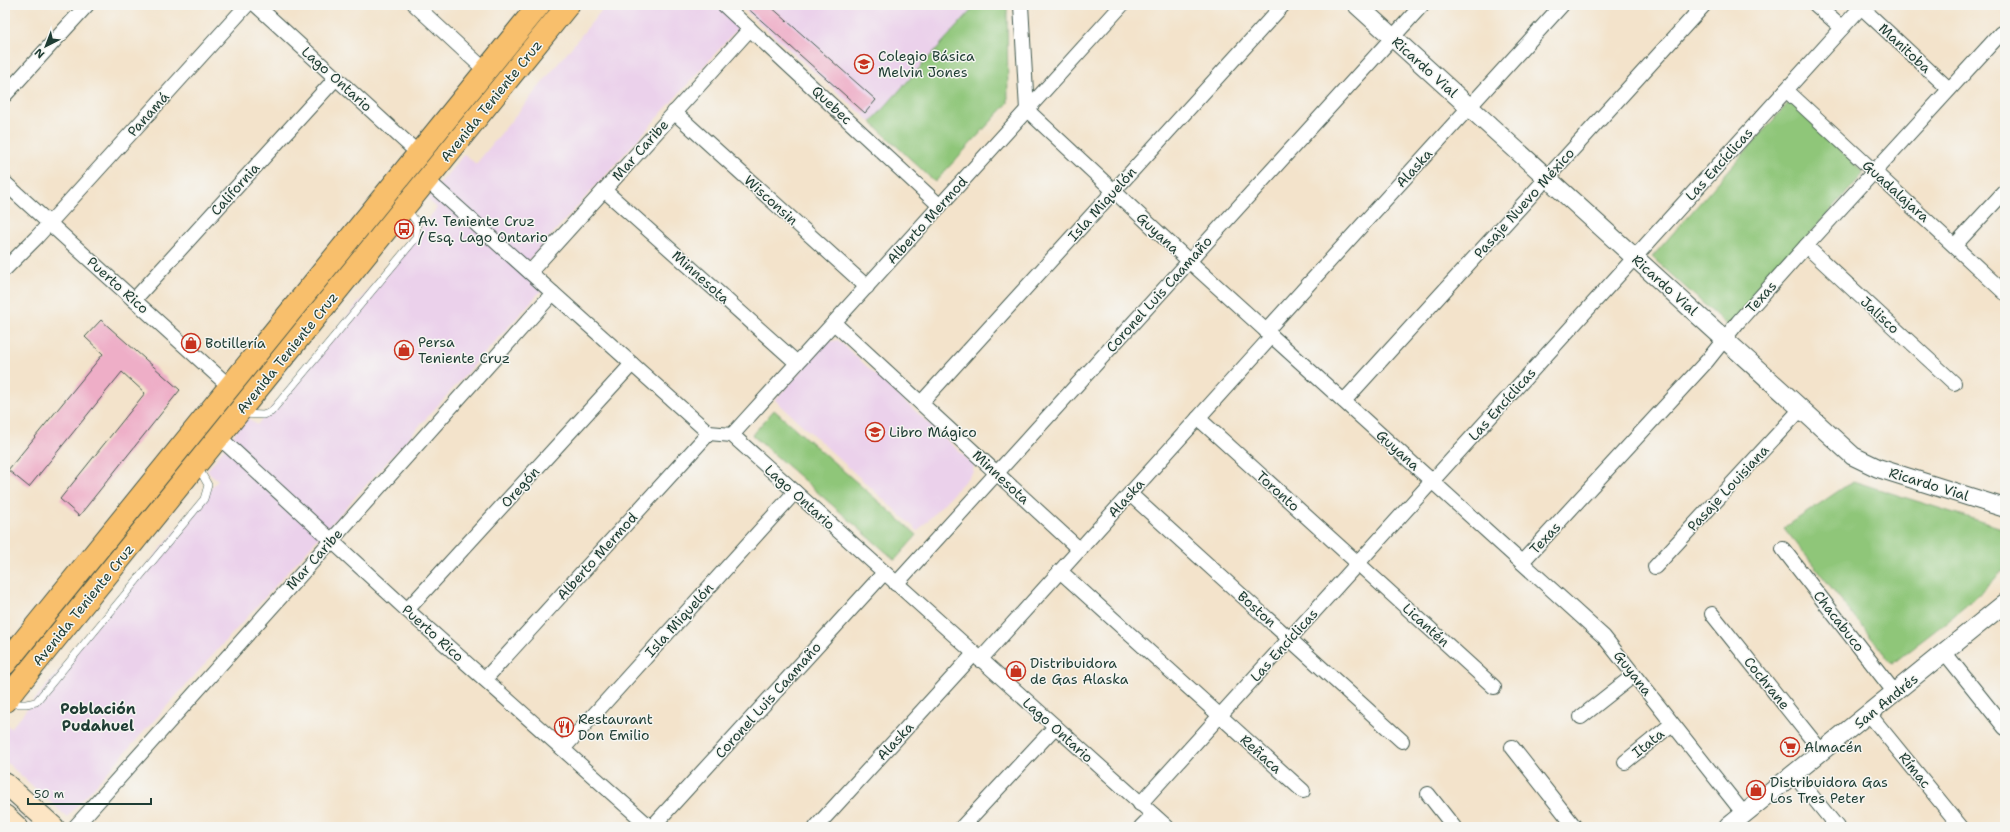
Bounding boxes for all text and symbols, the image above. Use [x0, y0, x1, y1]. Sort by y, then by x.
street label: Manitoba [1875, 19, 1935, 77]
north arrow [26, 26, 66, 66]
street label: Ricardo Vial [1388, 33, 1462, 102]
street label: Avenida Teniente Cruz [436, 36, 546, 166]
street label: Lago Ontario [298, 43, 376, 115]
text: N [31, 44, 48, 62]
place label: Colegio Básica Melvin Jones [878, 47, 975, 81]
school or university icon: Colegio Básica Melvin Jones [853, 53, 875, 75]
street label: Quebec [808, 82, 856, 128]
street label: Panamá [123, 88, 173, 140]
street label: Mar Caribe [608, 116, 672, 184]
street label: Las Encíclicas [1681, 124, 1757, 204]
street label: Pasaje Nuevo México [1470, 144, 1578, 262]
street label: Alaska [1392, 145, 1436, 191]
street label: Guadalajara [1859, 156, 1933, 226]
street label: California [207, 159, 264, 219]
street label: Isla Miquelón [1064, 163, 1140, 245]
street label: Wisconsin [740, 171, 802, 229]
street label: Alberto Mermod [883, 172, 971, 268]
street label: Guyana [1133, 209, 1184, 258]
place label: Av. Teniente Cruz / Esq. Lago Ontario [418, 212, 548, 246]
bus stop icon: Av. Teniente Cruz / Esq. Lago Ontario [393, 218, 415, 240]
street label: Coronel Luis Caamaño [1102, 232, 1216, 356]
street label: Minnesota [668, 246, 734, 308]
street label: Ricardo Vial [1628, 251, 1702, 320]
street label: Puerto Rico [83, 252, 153, 318]
street label: Texas [1742, 277, 1780, 317]
street label: Avenida Teniente Cruz [232, 288, 342, 418]
street label: Jalisco [1857, 293, 1903, 337]
shop icon: Botillería [180, 332, 202, 354]
place label: Persa Teniente Cruz [418, 333, 510, 367]
place label: Botillería [205, 334, 266, 352]
shop icon: Persa Teniente Cruz [393, 339, 415, 361]
street label: Las Encíclicas [1464, 364, 1540, 444]
school or university icon: Libro Mágico [864, 421, 886, 443]
place label: Libro Mágico [889, 423, 977, 441]
street label: Guyana [1372, 426, 1424, 474]
street label: Pasaje Louisiana [1683, 441, 1773, 535]
street label: Minnesota [969, 446, 1034, 508]
street label: Lago Ontario [761, 461, 839, 533]
street label: Oregón [497, 462, 543, 511]
street label: Ricardo Vial [1887, 463, 1972, 505]
street label: Toronto [1253, 467, 1303, 515]
street label: Alaska [1104, 475, 1148, 521]
street label: Alberto Mermod [553, 508, 641, 604]
street label: Texas [1526, 518, 1564, 558]
street label: Mar Caribe [282, 525, 346, 593]
street label: Avenida Teniente Cruz [28, 540, 138, 670]
street label: Isla Miquelón [641, 579, 717, 661]
street label: Boston [1234, 587, 1280, 631]
street label: Chacabuco [1810, 587, 1868, 655]
street label: Licantén [1399, 599, 1454, 651]
street label: Puerto Rico [398, 600, 468, 666]
street label: Las Encíclicas [1246, 605, 1322, 685]
street label: Coronel Luis Caamaño [711, 638, 825, 762]
street label: Guyana [1610, 647, 1656, 699]
street label: Cochrane [1740, 653, 1794, 713]
place label: Distribuidora de Gas Alaska [1030, 654, 1129, 688]
shop icon: Distribuidora de Gas Alaska [1005, 660, 1027, 682]
street label: San Andrés [1850, 670, 1922, 732]
street label: Lago Ontario [1019, 694, 1097, 766]
district label: Población Pudahuel [60, 699, 136, 736]
place label: Restaurant Don Emilio [578, 710, 653, 744]
restaurant icon: Restaurant Don Emilio [553, 716, 575, 738]
street label: Alaska [873, 718, 917, 764]
street label: Itata [1628, 724, 1668, 761]
street label: Reñaca [1236, 731, 1286, 778]
supermarket icon: Almacén [1779, 736, 1801, 758]
place label: Almacén [1804, 738, 1863, 756]
street label: Rímac [1895, 748, 1935, 792]
place label: Distribuidora Gas Los Tres Peter [1770, 773, 1888, 807]
shop icon: Distribuidora Gas Los Tres Peter [1745, 779, 1767, 801]
scale bar [28, 780, 151, 806]
text: 50 m [34, 786, 64, 802]

